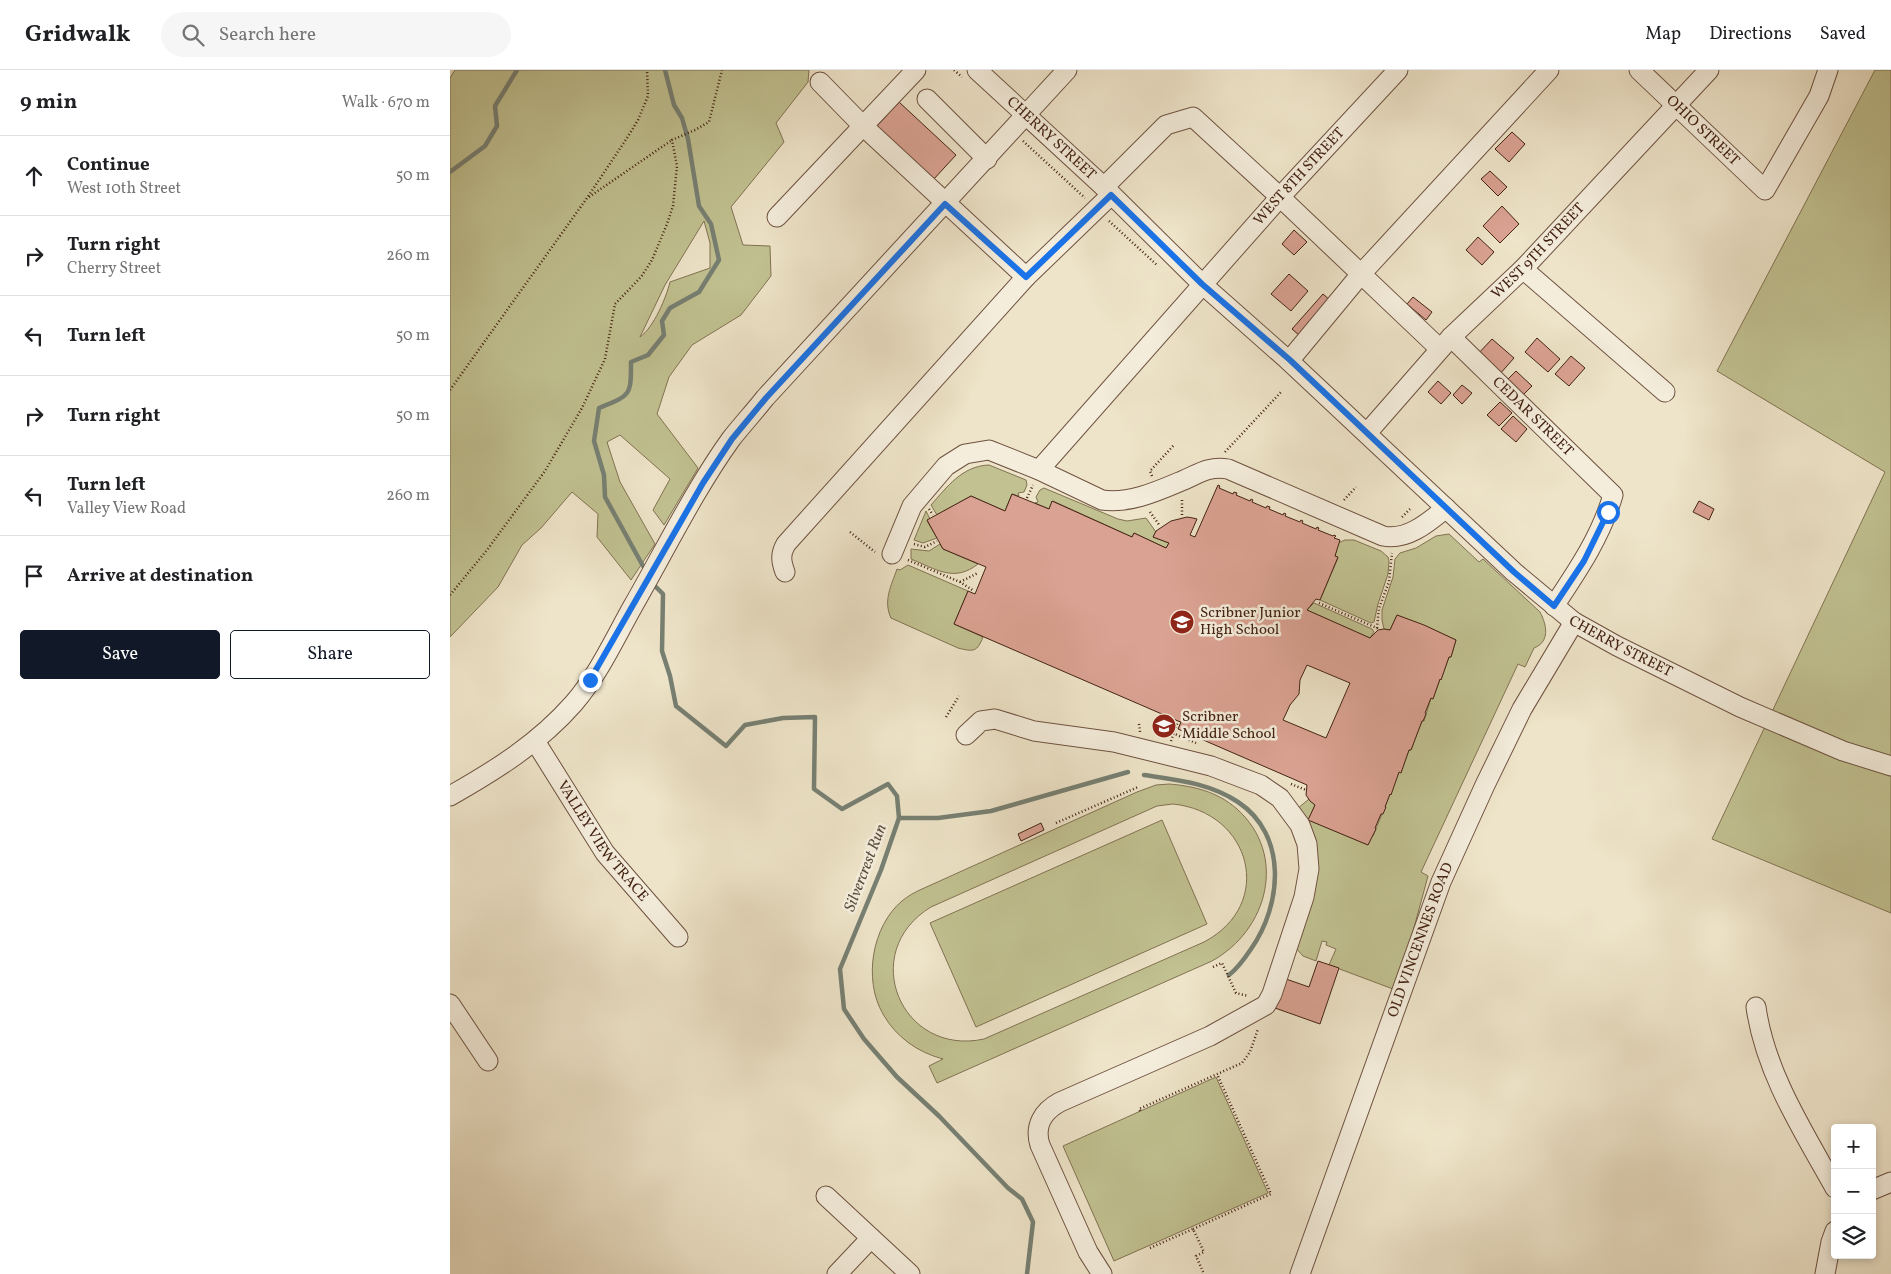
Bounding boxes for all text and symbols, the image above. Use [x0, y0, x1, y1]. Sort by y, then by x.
search box [161, 12, 511, 57]
text: Gridwalk [25, 18, 131, 52]
icon: search [179, 21, 207, 49]
text: Search here [219, 22, 316, 48]
text: Map [1645, 22, 1681, 47]
text: Directions [1709, 22, 1792, 47]
text: Saved [1820, 22, 1866, 47]
text: 9 min [20, 88, 77, 117]
street label: OHIO STREET [1661, 91, 1744, 171]
text: Walk · 670 m [342, 92, 430, 114]
street label: CHERRY STREET [1002, 92, 1101, 185]
street label: WEST 8TH STREET [1249, 123, 1350, 230]
text: Continue [67, 152, 150, 178]
icon: ahead [20, 162, 48, 190]
text: 50 m [396, 165, 430, 187]
text: West 10th Street [67, 178, 181, 200]
street label: WEST 9TH STREET [1487, 198, 1590, 304]
text: Turn right [67, 232, 160, 258]
icon: right [20, 242, 48, 270]
text: 260 m [386, 245, 430, 267]
text: Cherry Street [67, 258, 161, 280]
icon: left [20, 322, 48, 350]
text: Turn left [67, 323, 146, 349]
text: 50 m [396, 325, 430, 347]
street label: CEDAR STREET [1487, 372, 1578, 461]
icon: right [20, 402, 48, 430]
text: Turn right [67, 403, 160, 429]
text: 50 m [396, 405, 430, 427]
text: Turn left [67, 472, 146, 498]
icon: left [20, 482, 48, 510]
text: 260 m [386, 485, 430, 507]
text: Valley View Road [67, 498, 186, 520]
route start [1597, 501, 1620, 524]
icon: arrive [20, 562, 48, 590]
text: Arrive at destination [67, 563, 253, 589]
place label: Scribner Junior High School [1200, 603, 1300, 641]
school or university icon: Scribner Junior High School [1169, 609, 1195, 635]
street label: CHERRY STREET [1565, 611, 1676, 683]
button: Save [20, 630, 220, 679]
button: Share [230, 630, 430, 679]
route end [579, 669, 602, 692]
place label: Scribner Middle School [1182, 707, 1276, 745]
school or university icon: Scribner Middle School [1151, 713, 1177, 739]
street label: VALLEY VIEW TRACE [552, 777, 653, 906]
water label: Silvercrest Run [839, 821, 893, 915]
street label: OLD VINCENNES ROAD [1383, 859, 1459, 1020]
map controls [1831, 1124, 1876, 1259]
button: + [1831, 1124, 1876, 1169]
button: − [1831, 1169, 1876, 1214]
button: layers [1831, 1214, 1876, 1259]

